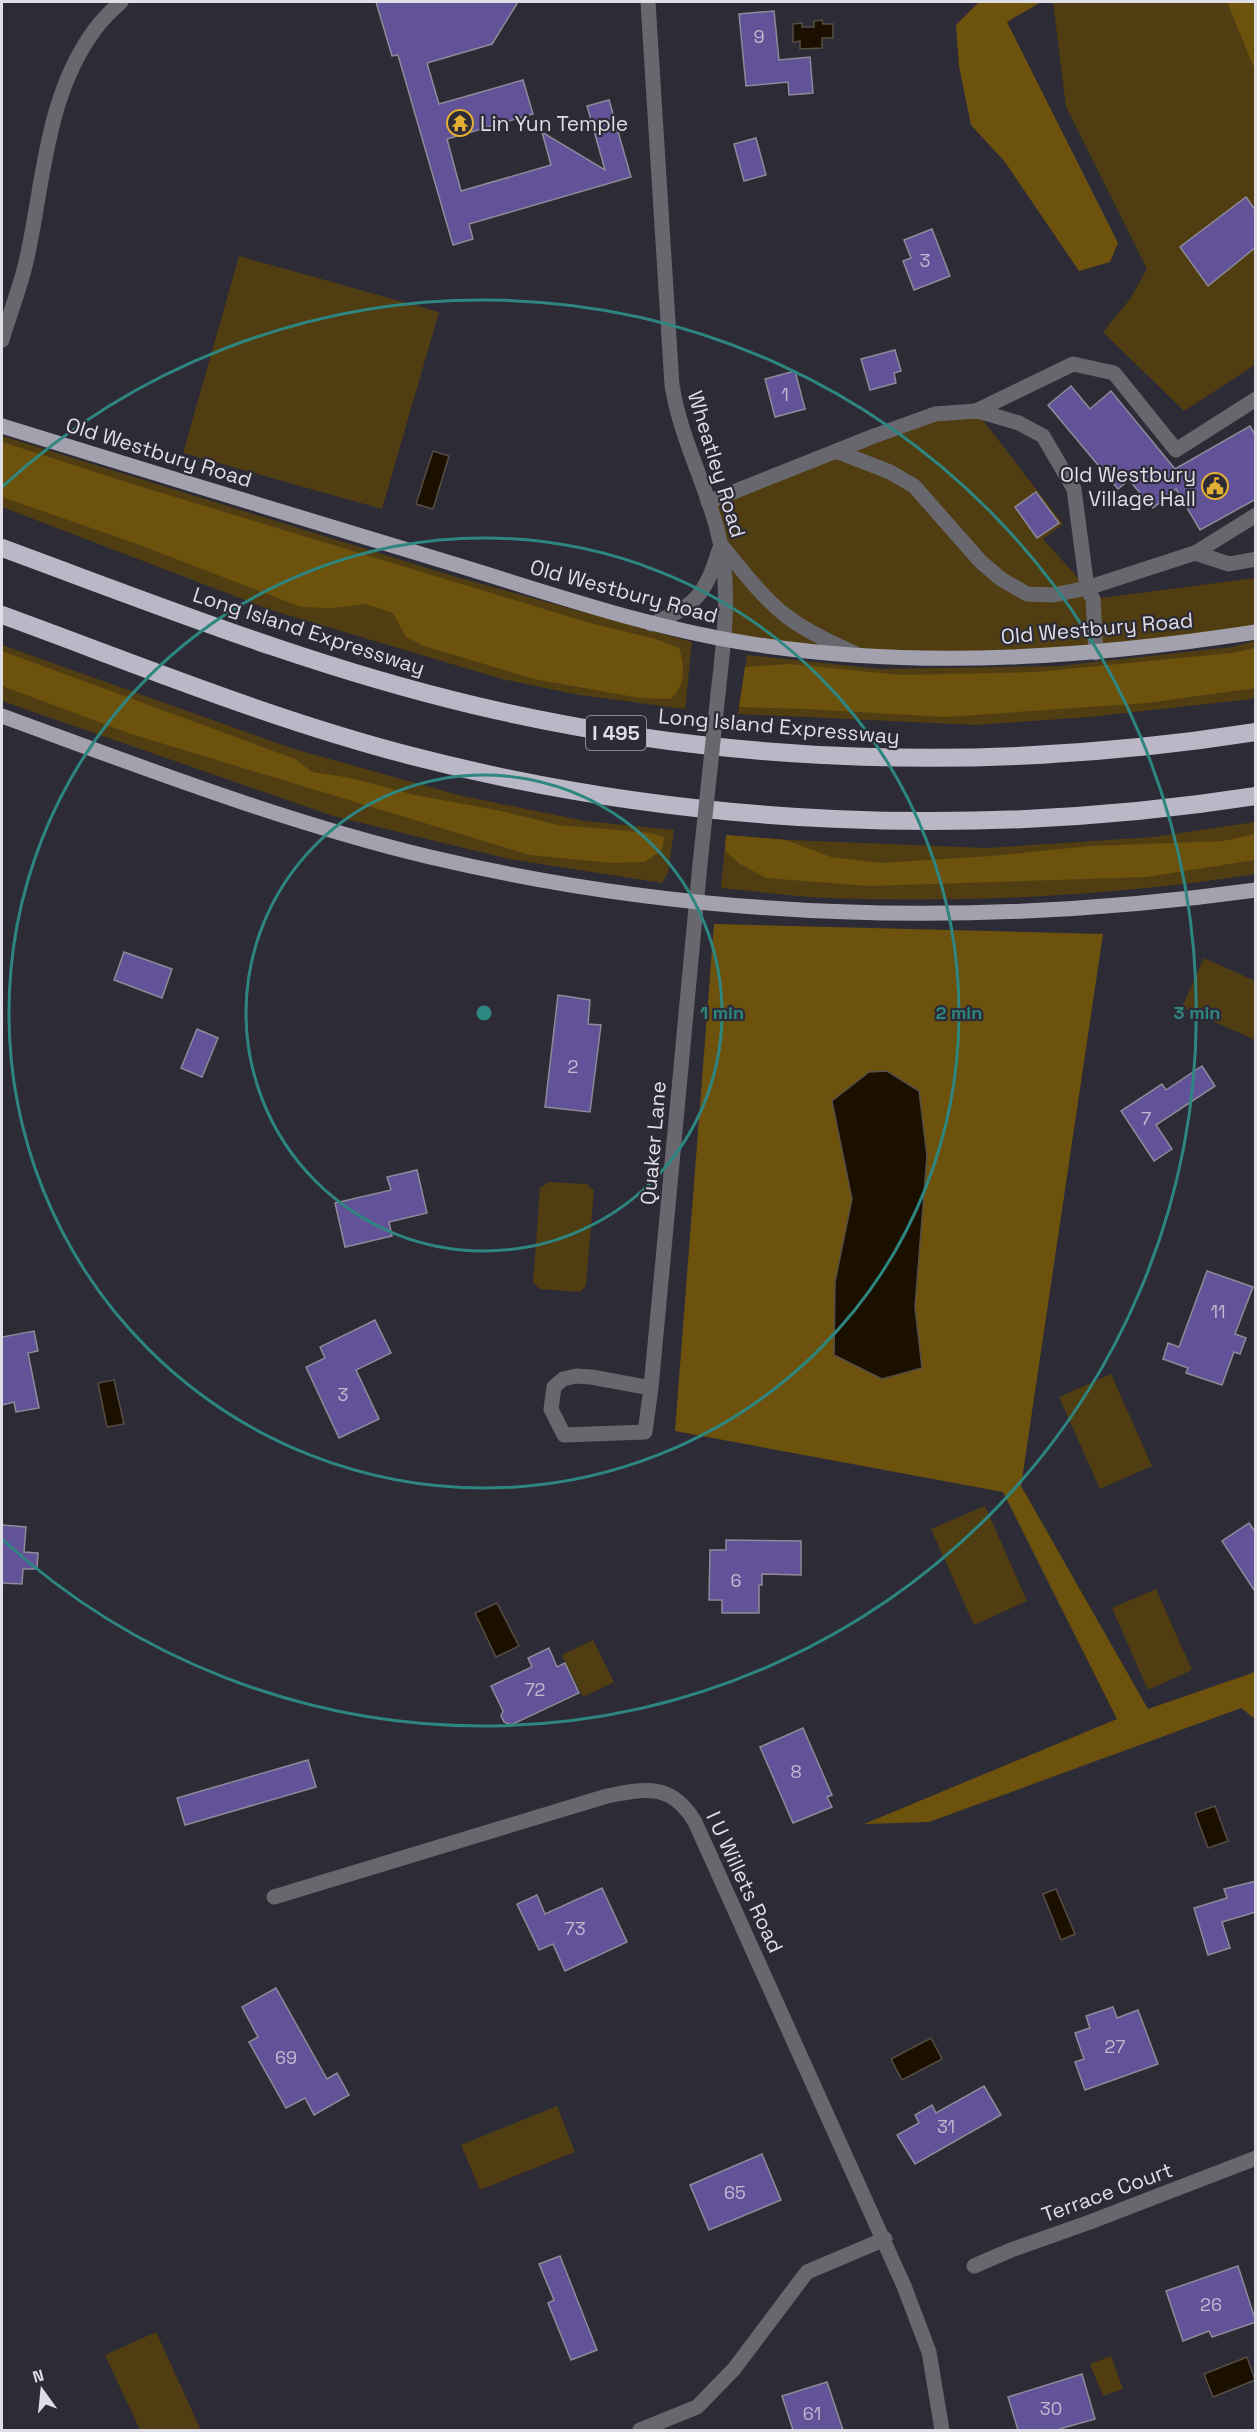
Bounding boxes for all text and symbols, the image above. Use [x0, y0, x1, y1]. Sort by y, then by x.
house number: 9 [753, 25, 765, 48]
temple icon: Lin Yun Temple [445, 108, 475, 138]
place label: Lin Yun Temple [480, 110, 628, 137]
house number: 3 [920, 249, 930, 272]
house number: 1 [781, 383, 789, 406]
street label: Wheatley Road [682, 387, 752, 541]
street label: Old Westbury Road [63, 411, 255, 493]
place label: Old Westbury Village Hall [1060, 461, 1196, 512]
public building icon: Old Westbury Village Hall [1200, 471, 1230, 501]
street label: Old Westbury Road [527, 553, 721, 629]
street label: Long Island Expressway [190, 581, 428, 681]
street label: Old Westbury Road [1000, 606, 1194, 650]
street label: Long Island Expressway [657, 702, 901, 750]
road number: I 495 [586, 716, 646, 750]
text: 1 min [700, 1001, 744, 1024]
text: 2 min [936, 1001, 982, 1024]
text: 3 min [1174, 1001, 1220, 1024]
centre of rings [474, 1003, 494, 1023]
house number: 2 [568, 1055, 578, 1078]
street label: Quaker Lane [634, 1080, 672, 1206]
house number: 7 [1141, 1107, 1151, 1130]
house number: 11 [1210, 1300, 1226, 1323]
house number: 3 [338, 1383, 348, 1406]
house number: 6 [730, 1569, 742, 1592]
house number: 72 [525, 1678, 545, 1701]
house number: 8 [790, 1760, 802, 1783]
street label: I U Willets Road [700, 1807, 790, 1957]
house number: 73 [564, 1917, 586, 1940]
house number: 27 [1105, 2035, 1125, 2058]
house number: 69 [275, 2046, 297, 2069]
house number: 31 [937, 2115, 955, 2138]
street label: Terrace Court [1038, 2156, 1176, 2228]
house number: 65 [724, 2181, 746, 2204]
house number: 26 [1200, 2293, 1222, 2316]
north arrow [12, 2360, 72, 2420]
text: N [30, 2364, 46, 2388]
house number: 30 [1040, 2397, 1062, 2420]
house number: 61 [803, 2402, 821, 2425]

